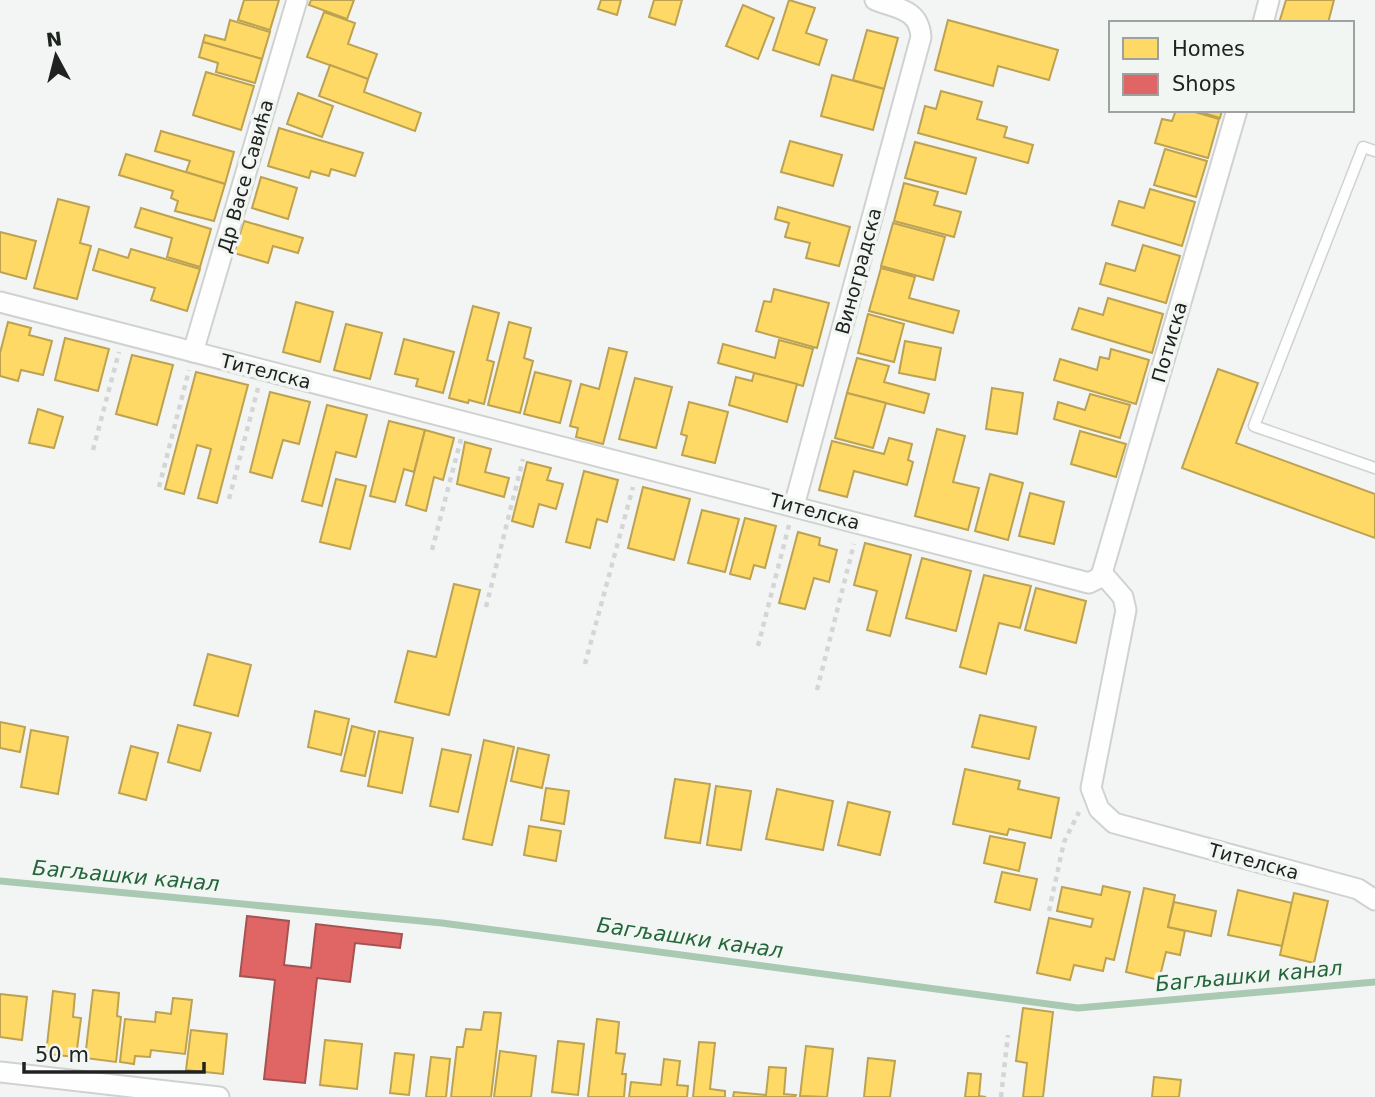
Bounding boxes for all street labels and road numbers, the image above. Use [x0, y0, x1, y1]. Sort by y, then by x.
street label: Др Васе Савића [213, 97, 277, 255]
street label: Виноградска [831, 205, 885, 337]
street label: Потиска [1147, 299, 1191, 385]
street label: Тителска [218, 349, 313, 393]
street label: Тителска [767, 488, 862, 534]
street label: Тителска [1206, 838, 1301, 884]

